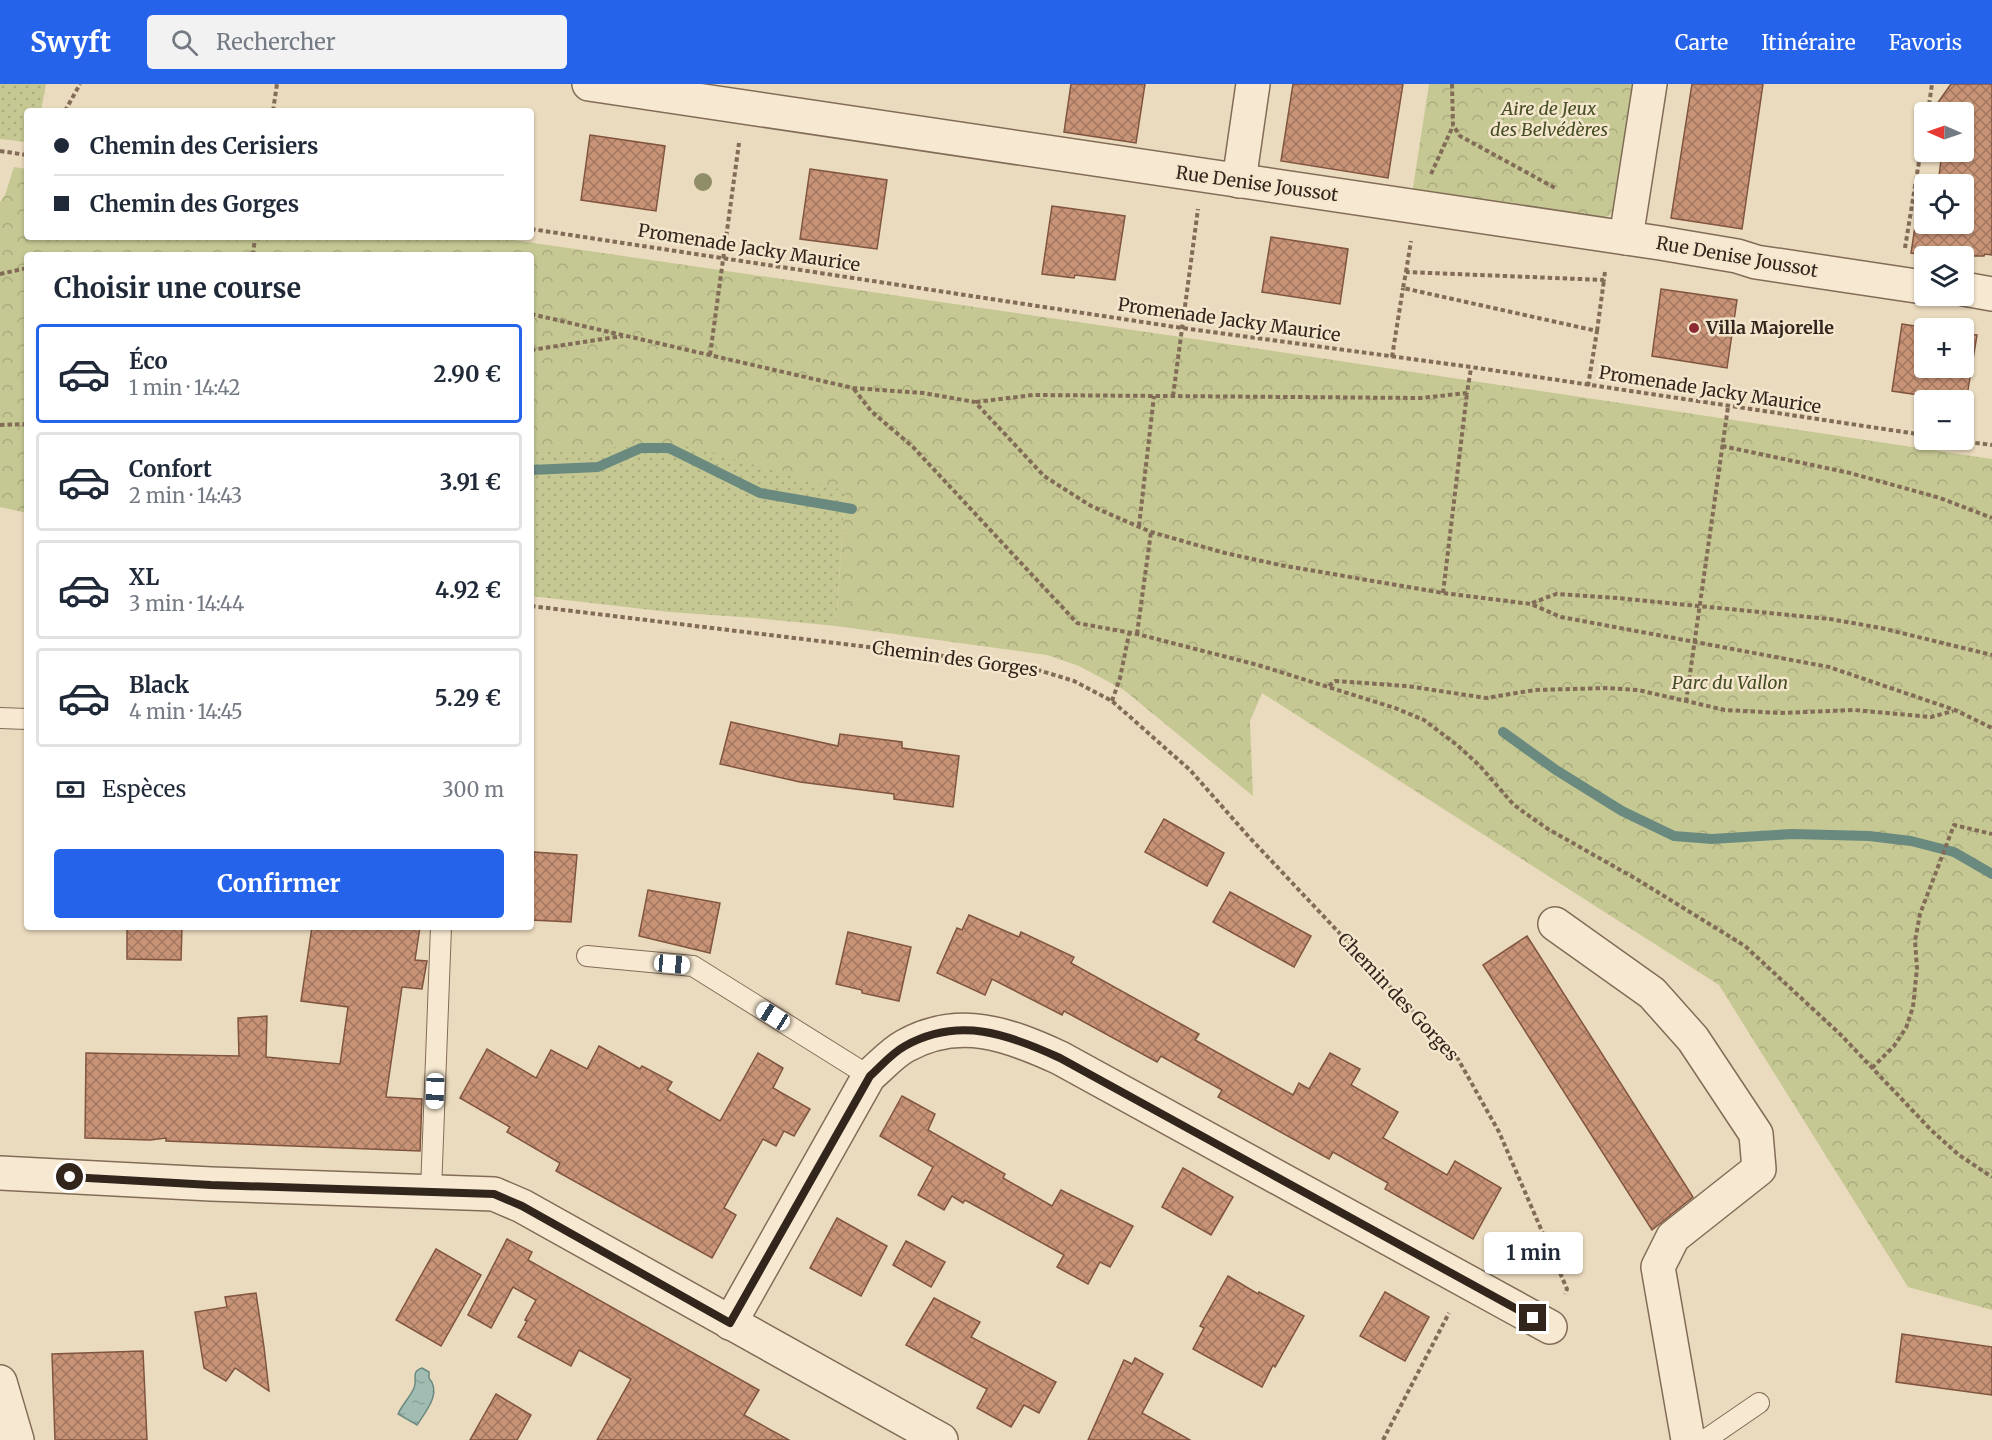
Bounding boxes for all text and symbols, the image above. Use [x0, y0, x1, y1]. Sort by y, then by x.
search box [147, 15, 567, 69]
text: Swyft [30, 24, 111, 60]
icon: search [168, 26, 201, 59]
text: Rechercher [216, 28, 336, 56]
text: Carte [1675, 29, 1728, 56]
text: Itinéraire [1761, 29, 1856, 56]
text: Favoris [1889, 29, 1962, 56]
park label: Aire de Jeux des Belvédères [1490, 97, 1608, 141]
north arrow [1914, 102, 1974, 162]
map controls [1914, 102, 1974, 450]
text: Chemin des Cerisiers [90, 132, 318, 160]
street label: Rue Denise Joussot [1174, 161, 1340, 206]
button: locate [1914, 174, 1974, 234]
text: Chemin des Gorges [90, 190, 299, 218]
street label: Promenade Jacky Maurice [636, 219, 862, 276]
street label: Rue Denise Joussot [1654, 231, 1820, 282]
button: layers [1914, 246, 1974, 306]
text: Choisir une course [54, 271, 301, 305]
street label: Promenade Jacky Maurice [1116, 292, 1342, 347]
place label: Villa Majorelle [1705, 316, 1834, 339]
button: + [1914, 318, 1974, 378]
marker: Villa Majorelle [1687, 321, 1701, 335]
icon: car [57, 347, 111, 401]
text: Éco [129, 347, 168, 375]
text: 2.90 € [434, 360, 501, 388]
street label: Promenade Jacky Maurice [1597, 361, 1823, 418]
text: 1 min · 14:42 [129, 375, 240, 400]
button: − [1914, 390, 1974, 450]
icon: car [57, 455, 111, 509]
text: Confort [129, 455, 212, 483]
text: 3.91 € [440, 468, 501, 496]
text: 2 min · 14:43 [129, 483, 242, 508]
icon: car [57, 563, 111, 617]
text: XL [129, 563, 159, 591]
text: 4.92 € [435, 576, 501, 604]
text: 3 min · 14:44 [129, 591, 244, 616]
street label: Chemin des Gorges [871, 635, 1040, 682]
icon: car [57, 671, 111, 725]
text: Black [129, 671, 189, 699]
park label: Parc du Vallon [1672, 671, 1788, 694]
text: 5.29 € [435, 684, 501, 712]
text: 4 min · 14:45 [129, 699, 243, 724]
icon: cash [54, 773, 87, 806]
text: Espèces [102, 775, 186, 803]
text: 300 m [442, 777, 504, 802]
button: Confirmer [54, 849, 504, 918]
street label: Chemin des Gorges [1333, 928, 1464, 1066]
car [653, 953, 691, 975]
car [753, 999, 793, 1033]
car [425, 1073, 445, 1109]
route start [56, 1163, 83, 1190]
callout: 1 min [1484, 1231, 1582, 1273]
text: 1 min [1506, 1240, 1561, 1265]
route end [1519, 1304, 1546, 1331]

